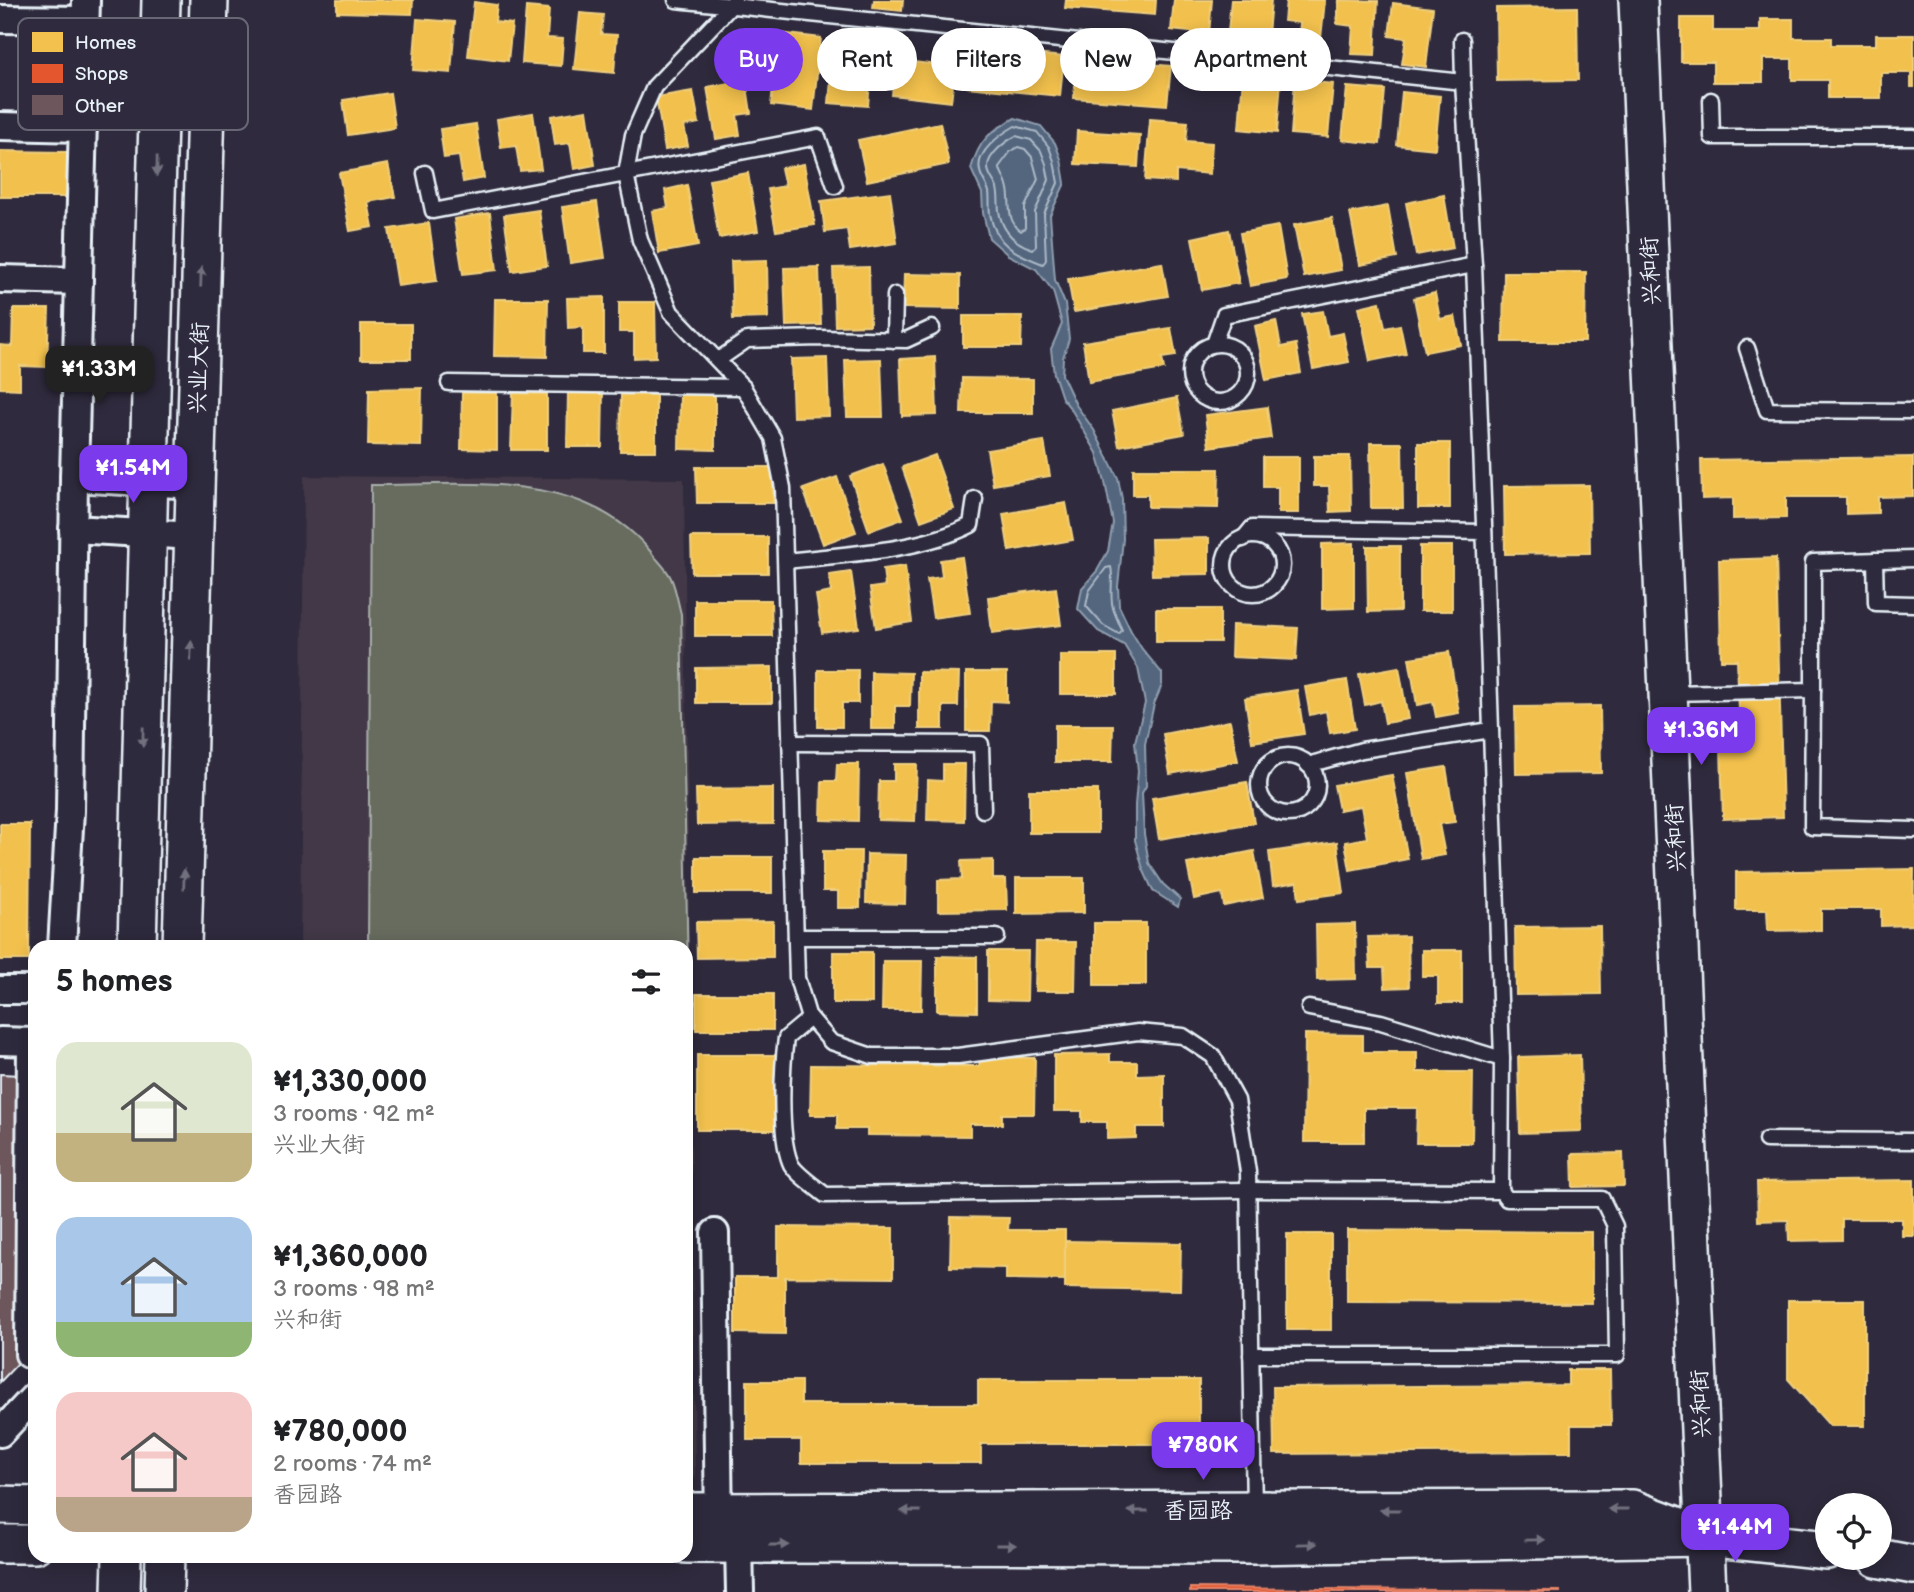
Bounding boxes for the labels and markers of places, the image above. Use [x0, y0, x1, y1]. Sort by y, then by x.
pin: ¥1.33M [42, 346, 156, 406]
pin: ¥1.54M [76, 446, 190, 505]
pin: ¥1.36M [1644, 708, 1758, 767]
pin: ¥780K [1154, 1422, 1252, 1482]
pin: ¥1.44M [1678, 1504, 1792, 1564]

